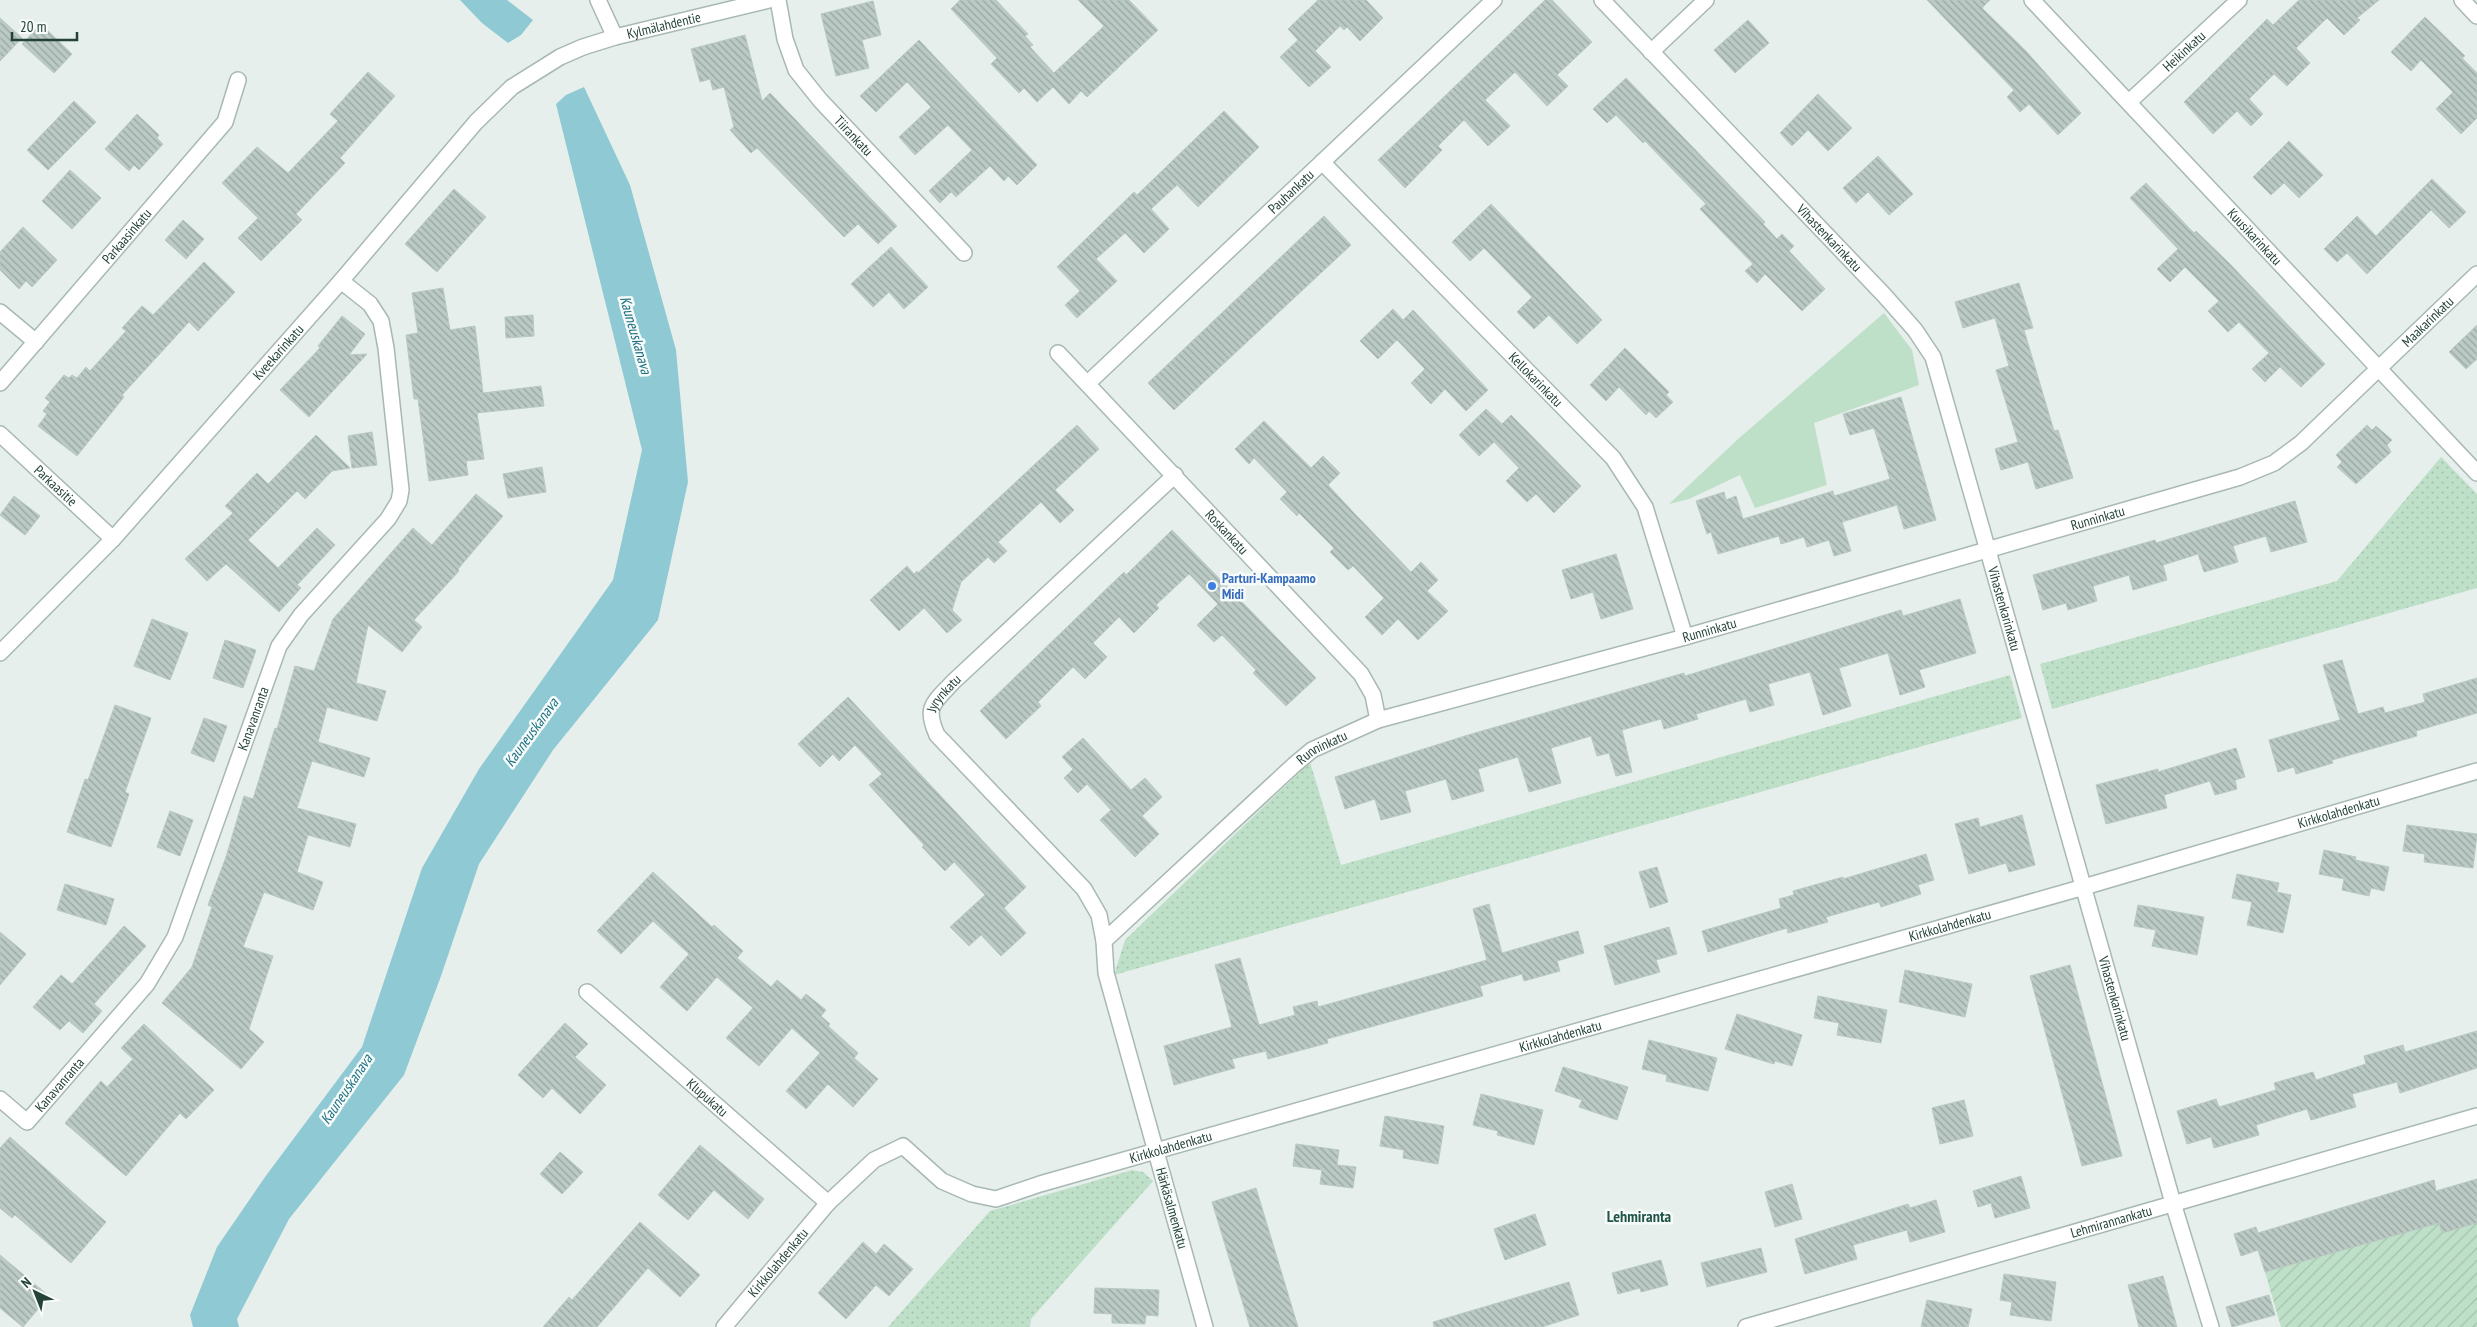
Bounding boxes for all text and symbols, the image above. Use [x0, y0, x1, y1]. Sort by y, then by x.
street label: Kylmälahdentie [625, 8, 703, 43]
scale bar [12, 10, 78, 42]
text: 20 m [20, 17, 46, 36]
street label: Heikinkatu [2159, 27, 2209, 75]
street label: Tiirankatu [830, 112, 877, 160]
street label: Pauhankatu [1264, 166, 1318, 217]
street label: Vihastenkarinkatu [1792, 199, 1866, 275]
street label: Kuusikarinkatu [2224, 204, 2286, 269]
street label: Parkaasinkatu [98, 205, 155, 267]
street label: Maakarinkatu [2398, 292, 2457, 351]
water label: Kauneuskanava [616, 294, 656, 377]
street label: Kveekarinkatu [249, 321, 308, 384]
street label: Kellokarinkatu [1505, 348, 1567, 411]
street label: Parkaasitie [30, 461, 81, 510]
street label: Runninkatu [2069, 502, 2127, 534]
street label: Roskankatu [1201, 506, 1252, 558]
street label: Vihastenkarinkatu [1984, 564, 2025, 653]
place label: Parturi-Kampaamo Midi [1222, 569, 1316, 603]
marker: Parturi-Kampaamo Midi [1206, 580, 1218, 592]
street label: Runninkatu [1680, 614, 1738, 646]
street label: Jyrynkatu [922, 670, 965, 714]
street label: Kanavanranta [233, 684, 273, 753]
water label: Kauneuskanava [500, 693, 563, 770]
street label: Runninkatu [1293, 726, 1350, 768]
street label: Kirkkolahdenkatu [2295, 791, 2382, 832]
street label: Kirkkolahdenkatu [1907, 905, 1993, 945]
street label: Vihastenkarinkatu [2094, 953, 2135, 1043]
street label: Kirkkolahdenkatu [1517, 1016, 1603, 1056]
water label: Kauneuskanava [316, 1050, 377, 1128]
street label: Kanavanranta [31, 1054, 88, 1116]
street label: Klupukatu [683, 1074, 732, 1120]
street label: Kirkkolahdenkatu [1128, 1127, 1214, 1167]
street label: Härkäsalmenkatu [1152, 1165, 1192, 1251]
street label: Lehmirannankatu [2068, 1201, 2154, 1242]
district label: Lehmiranta [1607, 1206, 1672, 1226]
street label: Kirkkolahdenkatu [744, 1224, 812, 1301]
north arrow [10, 1267, 60, 1317]
text: N [17, 1273, 35, 1292]

